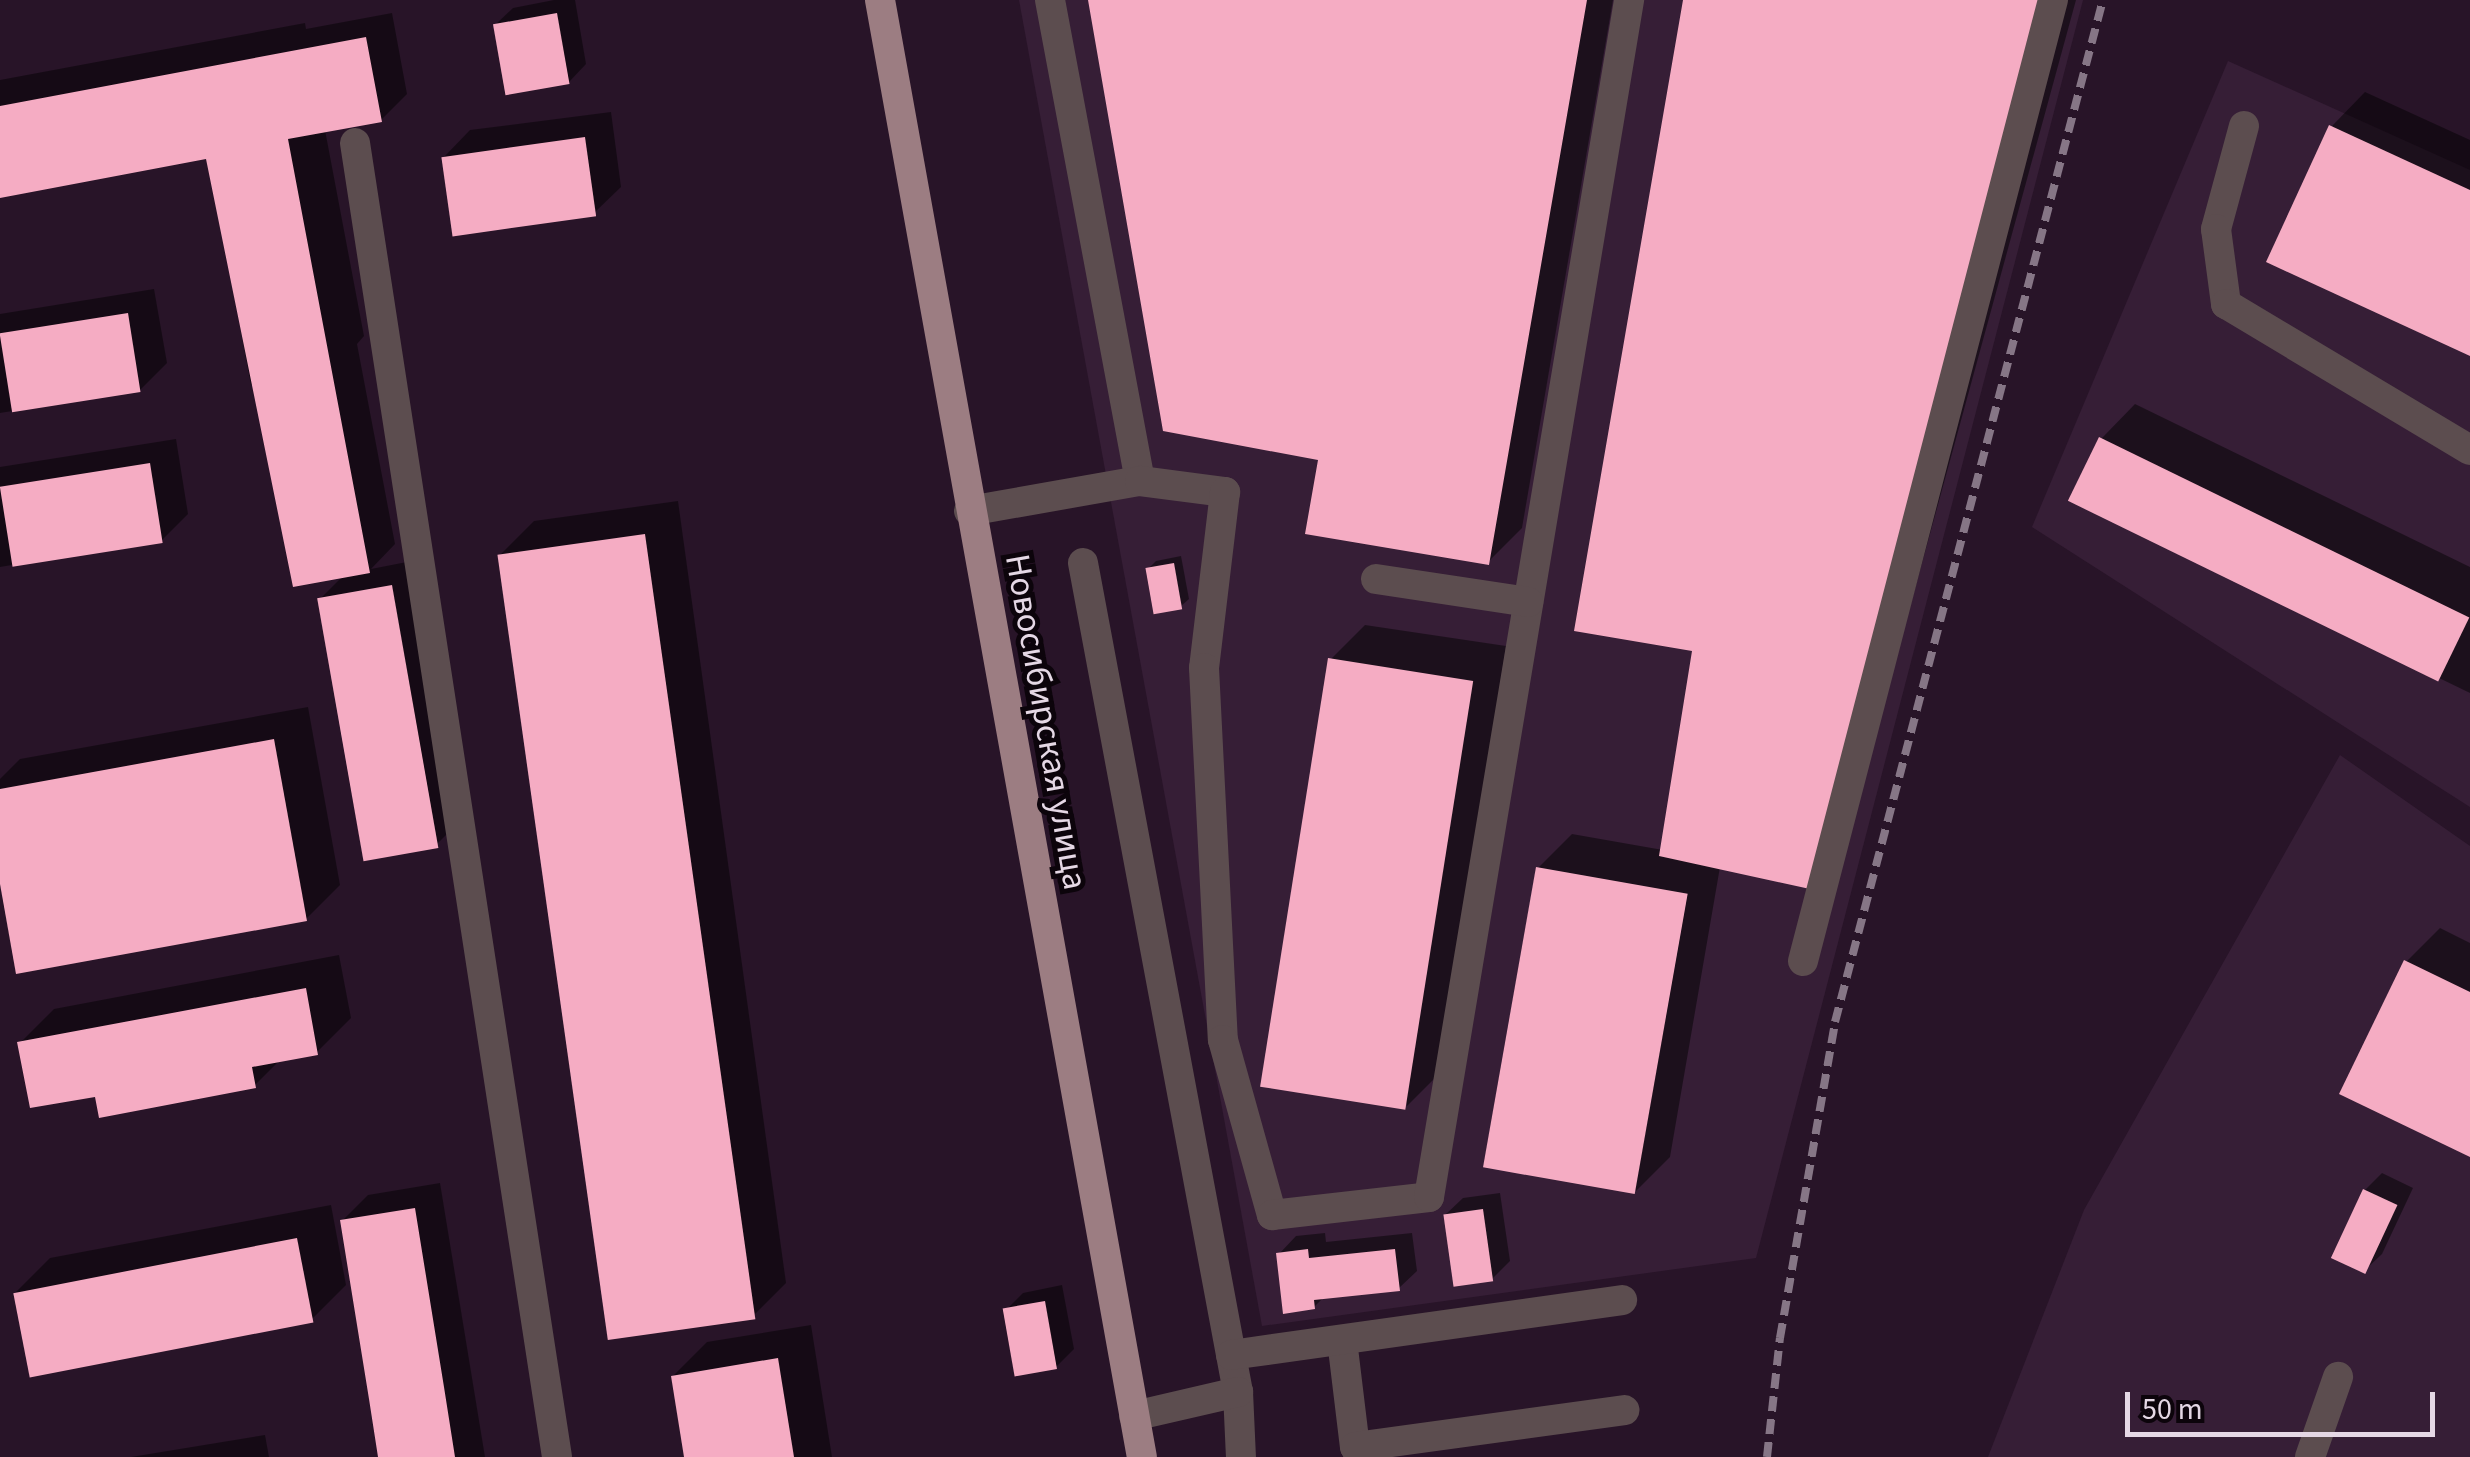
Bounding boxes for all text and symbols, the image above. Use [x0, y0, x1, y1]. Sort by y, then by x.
street label: Новосибирская улица [996, 551, 1096, 893]
scale bar [2130, 1372, 2440, 1434]
text: 50 m [2142, 1388, 2203, 1431]

